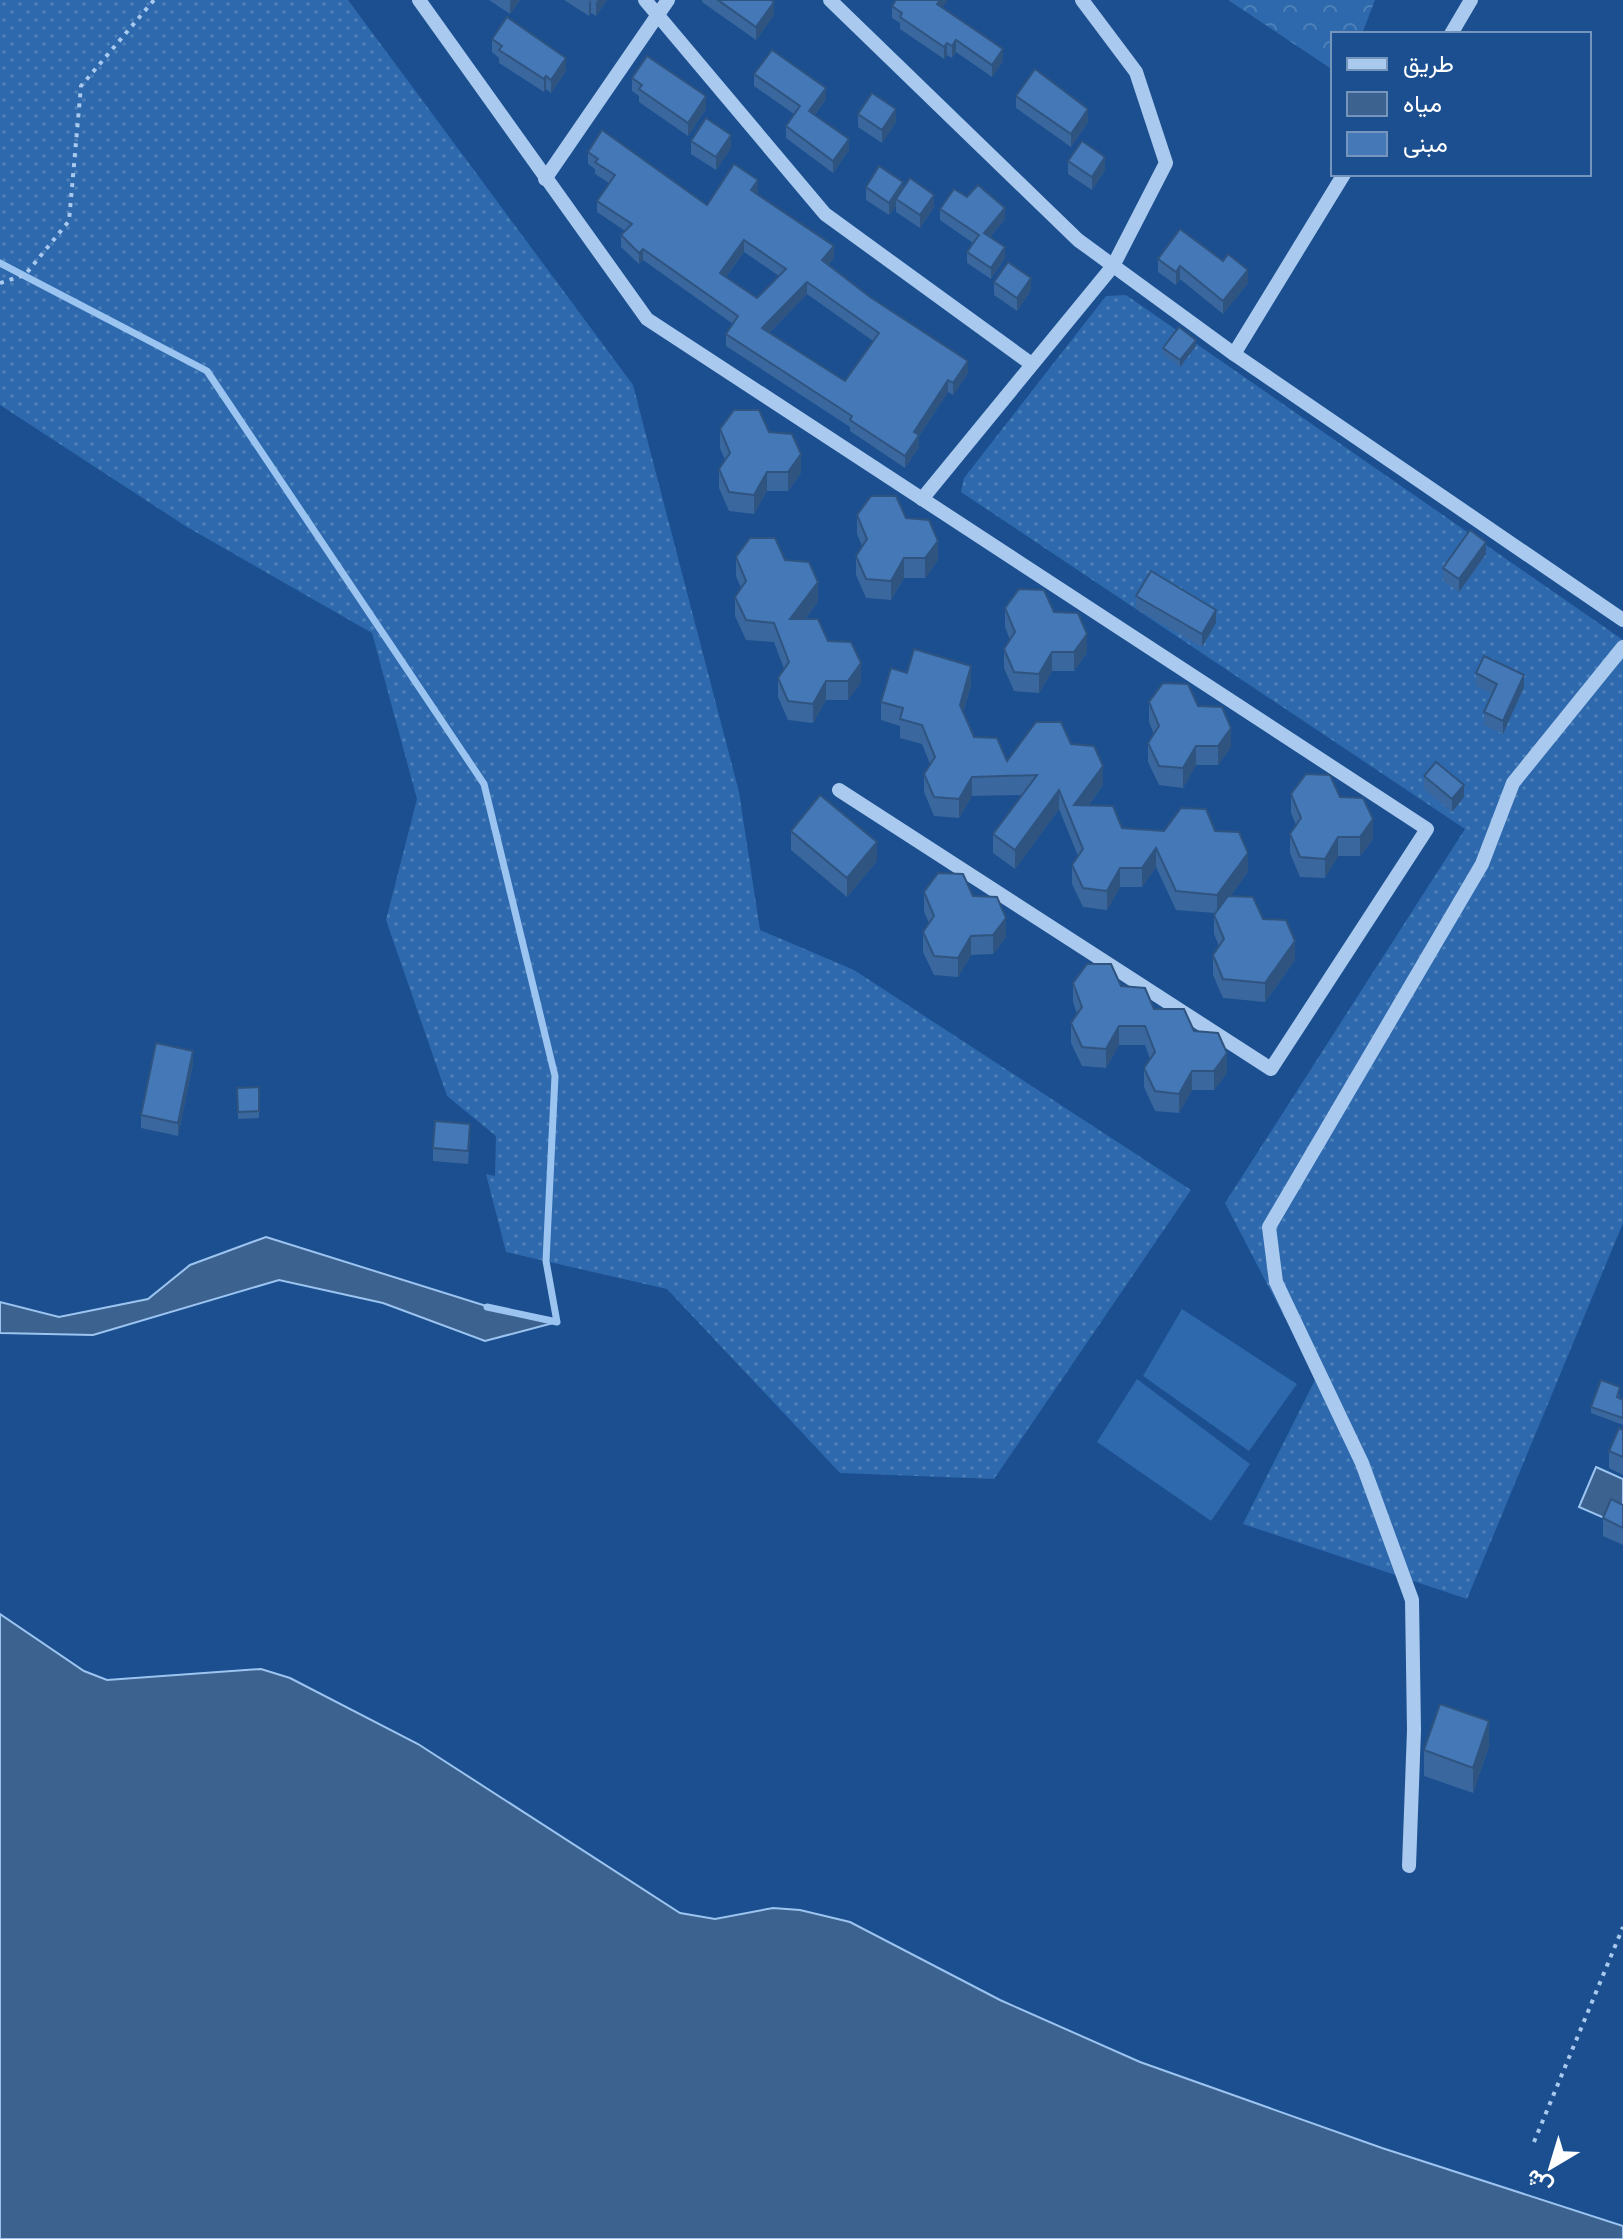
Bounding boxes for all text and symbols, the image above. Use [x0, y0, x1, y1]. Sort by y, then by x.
legend [1331, 32, 1591, 176]
text: طريق [1403, 45, 1454, 81]
text: مياه [1403, 85, 1442, 121]
text: مبنى [1403, 125, 1448, 161]
north arrow [1511, 2127, 1591, 2207]
text: ش [1518, 2161, 1560, 2204]

